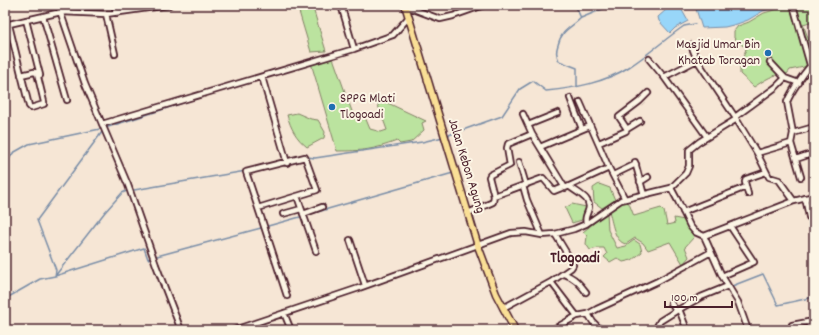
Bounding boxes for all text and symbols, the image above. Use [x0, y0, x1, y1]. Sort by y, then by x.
place label: Masjid Umar Bin Khatab Toragan [676, 35, 760, 71]
marker: Masjid Umar Bin Khatab Toragan [763, 48, 773, 58]
place label: SPPG Mlati Tlogoadi [340, 89, 395, 125]
marker: SPPG Mlati Tlogoadi [327, 102, 337, 112]
street label: Jalan Kebon Agung [442, 116, 490, 216]
district label: Tlogoadi [550, 247, 600, 270]
scale bar [665, 283, 732, 309]
text: 100 m [671, 290, 698, 307]

